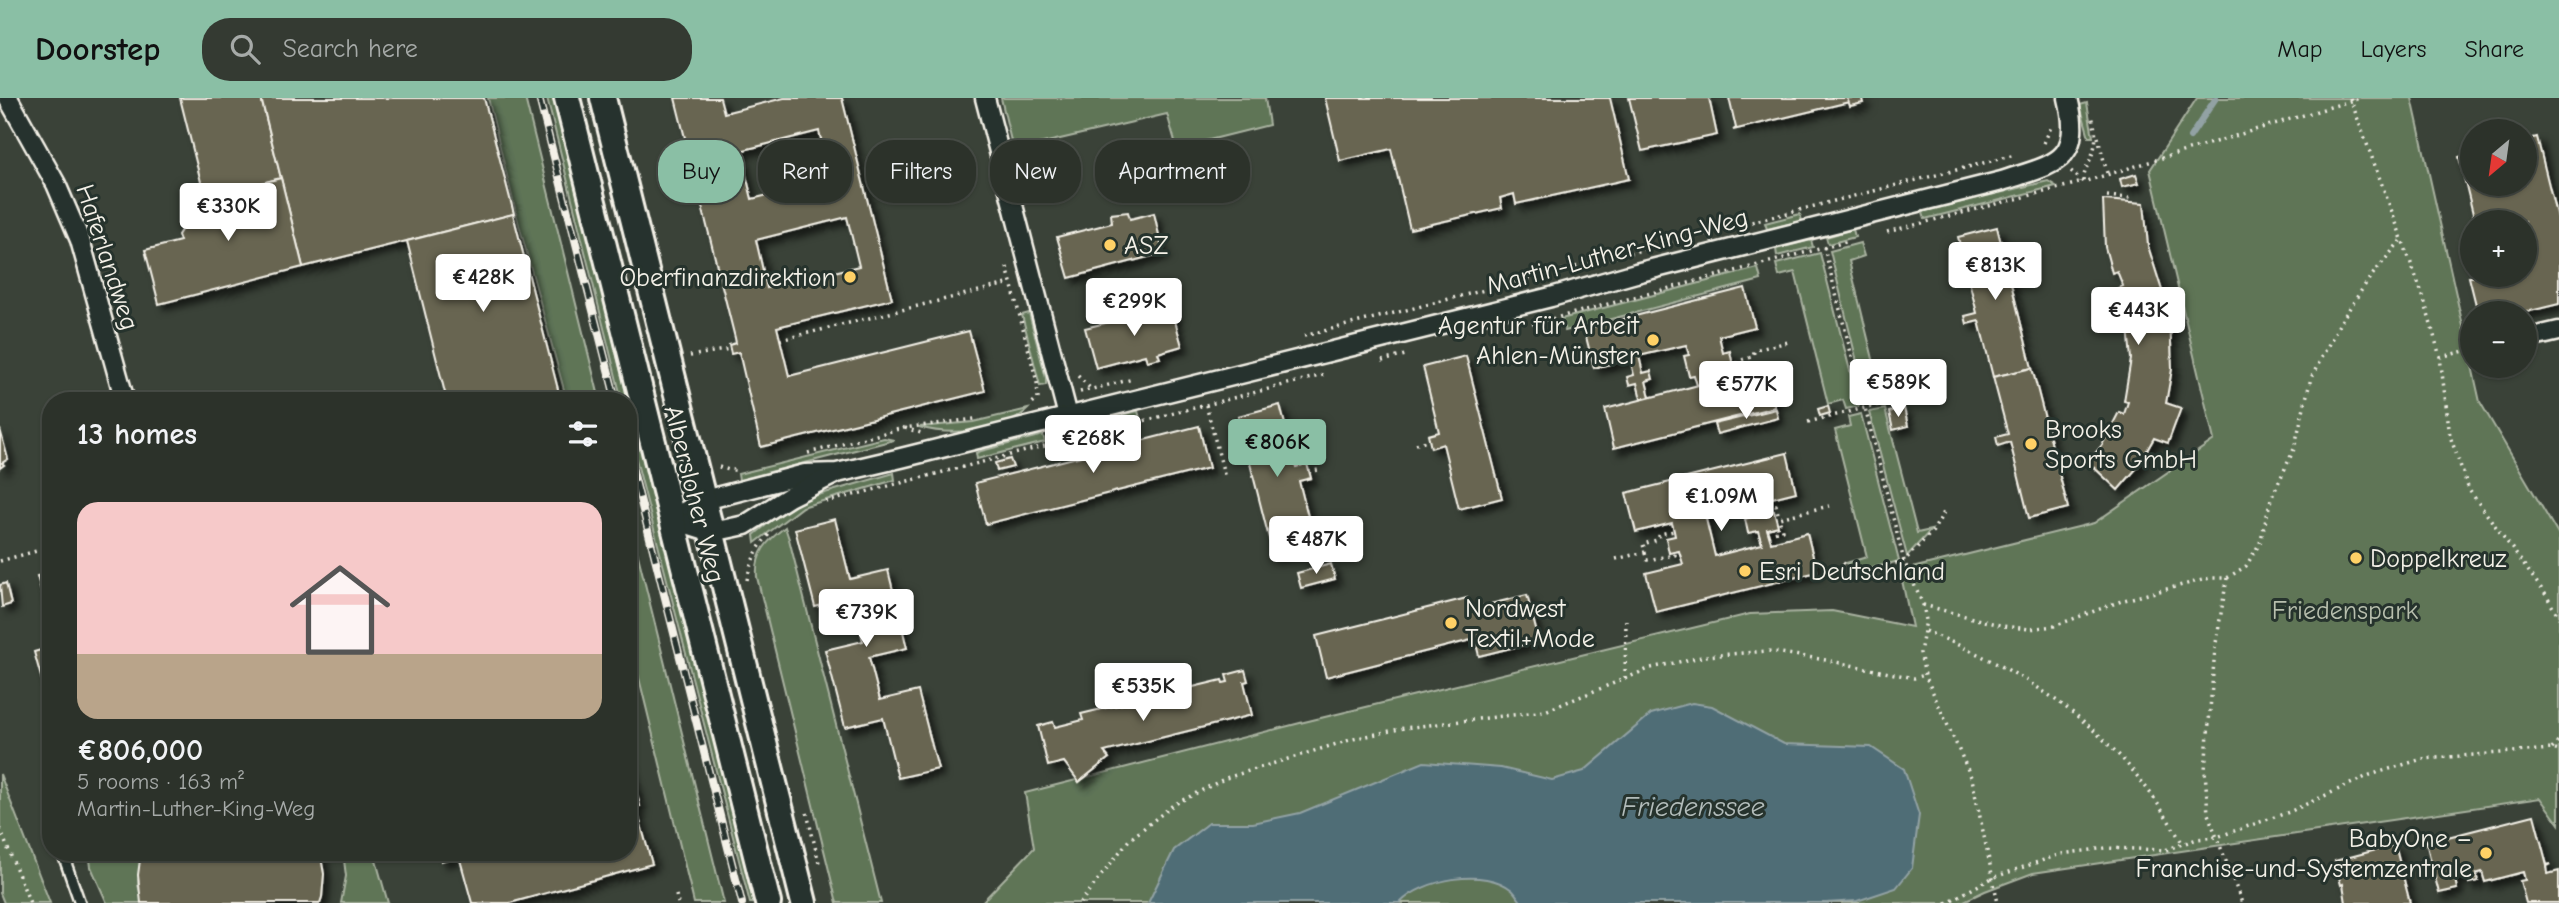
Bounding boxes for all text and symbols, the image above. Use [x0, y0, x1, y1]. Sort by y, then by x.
search box [202, 18, 692, 81]
text: Doorstep [35, 30, 160, 68]
icon: search [226, 30, 264, 68]
text: Search here [282, 34, 418, 64]
text: Map [2277, 35, 2323, 63]
text: Layers [2361, 35, 2426, 63]
text: Share [2464, 35, 2524, 63]
north arrow [2460, 119, 2538, 196]
map controls [2460, 119, 2537, 378]
chip: Buy [658, 140, 744, 203]
chip: Rent [758, 140, 852, 203]
chip: Filters [866, 140, 976, 203]
chip: New [990, 140, 1081, 203]
chip: Apartment [1095, 140, 1250, 203]
street label: Haferlandweg [69, 181, 145, 334]
pin: €330K [179, 184, 277, 243]
text: €330K [196, 192, 260, 219]
street label: Martin-Luther-King-Weg [1483, 203, 1751, 301]
button: + [2460, 210, 2537, 287]
place label: ASZ [1124, 231, 1169, 261]
marker: ASZ [1102, 237, 1118, 253]
pin: €813K [1946, 242, 2044, 302]
text: €813K [1965, 251, 2025, 278]
pin: €428K [434, 254, 532, 314]
text: €428K [452, 263, 514, 290]
place label: Oberfinanzdirektion [619, 263, 836, 293]
marker: Oberfinanzdirektion [842, 269, 858, 285]
pin: €299K [1085, 278, 1183, 338]
text: €299K [1102, 287, 1166, 314]
pin: €443K [2089, 288, 2187, 347]
text: €443K [2107, 296, 2169, 323]
button: − [2460, 301, 2537, 378]
place label: Agentur für Arbeit Ahlen-Münster [1438, 311, 1641, 371]
marker: Agentur für Arbeit Ahlen-Münster [1645, 332, 1661, 348]
pin: €589K [1849, 360, 1947, 419]
pin: €577K [1697, 362, 1795, 421]
text: €589K [1866, 368, 1930, 395]
text: €577K [1715, 370, 1777, 397]
street label: Albersloher Weg [657, 402, 731, 586]
icon: filters [564, 415, 602, 453]
place label: Brooks Sports GmbH [2045, 415, 2197, 475]
pin: €268K [1044, 416, 1142, 475]
text: 13 homes [77, 417, 197, 452]
pin: €806K [1228, 420, 1326, 479]
text: €268K [1061, 424, 1125, 451]
text: €806K [1244, 428, 1310, 455]
marker: Brooks Sports GmbH [2023, 436, 2039, 452]
pin: €1.09M [1664, 474, 1778, 533]
text: €1.09M [1685, 482, 1757, 509]
pin: €487K [1267, 517, 1365, 576]
text: €487K [1285, 525, 1347, 552]
place label: Doppelkreuz [2370, 544, 2506, 574]
icon: home [277, 547, 403, 673]
marker: Doppelkreuz [2348, 550, 2364, 566]
place label: Esri Deutschland [1759, 557, 1945, 587]
marker: Esri Deutschland [1737, 563, 1753, 579]
pin: €739K [817, 589, 915, 649]
place label: Nordwest Textil+Mode [1465, 594, 1595, 654]
park label: Friedenspark [2272, 596, 2419, 626]
text: €739K [835, 598, 897, 625]
marker: Nordwest Textil+Mode [1443, 615, 1459, 631]
pin: €535K [1094, 664, 1192, 723]
text: €535K [1111, 672, 1175, 699]
text: €806,000 [77, 733, 203, 768]
text: 5 rooms · 163 m² [77, 768, 244, 795]
water label: Friedenssee [1621, 791, 1765, 823]
text: Martin-Luther-King-Weg [77, 795, 316, 822]
place label: BabyOne – Franchise-und-Systemzentrale [2135, 824, 2472, 884]
marker: BabyOne – Franchise-und-Systemzentrale [2478, 845, 2494, 861]

